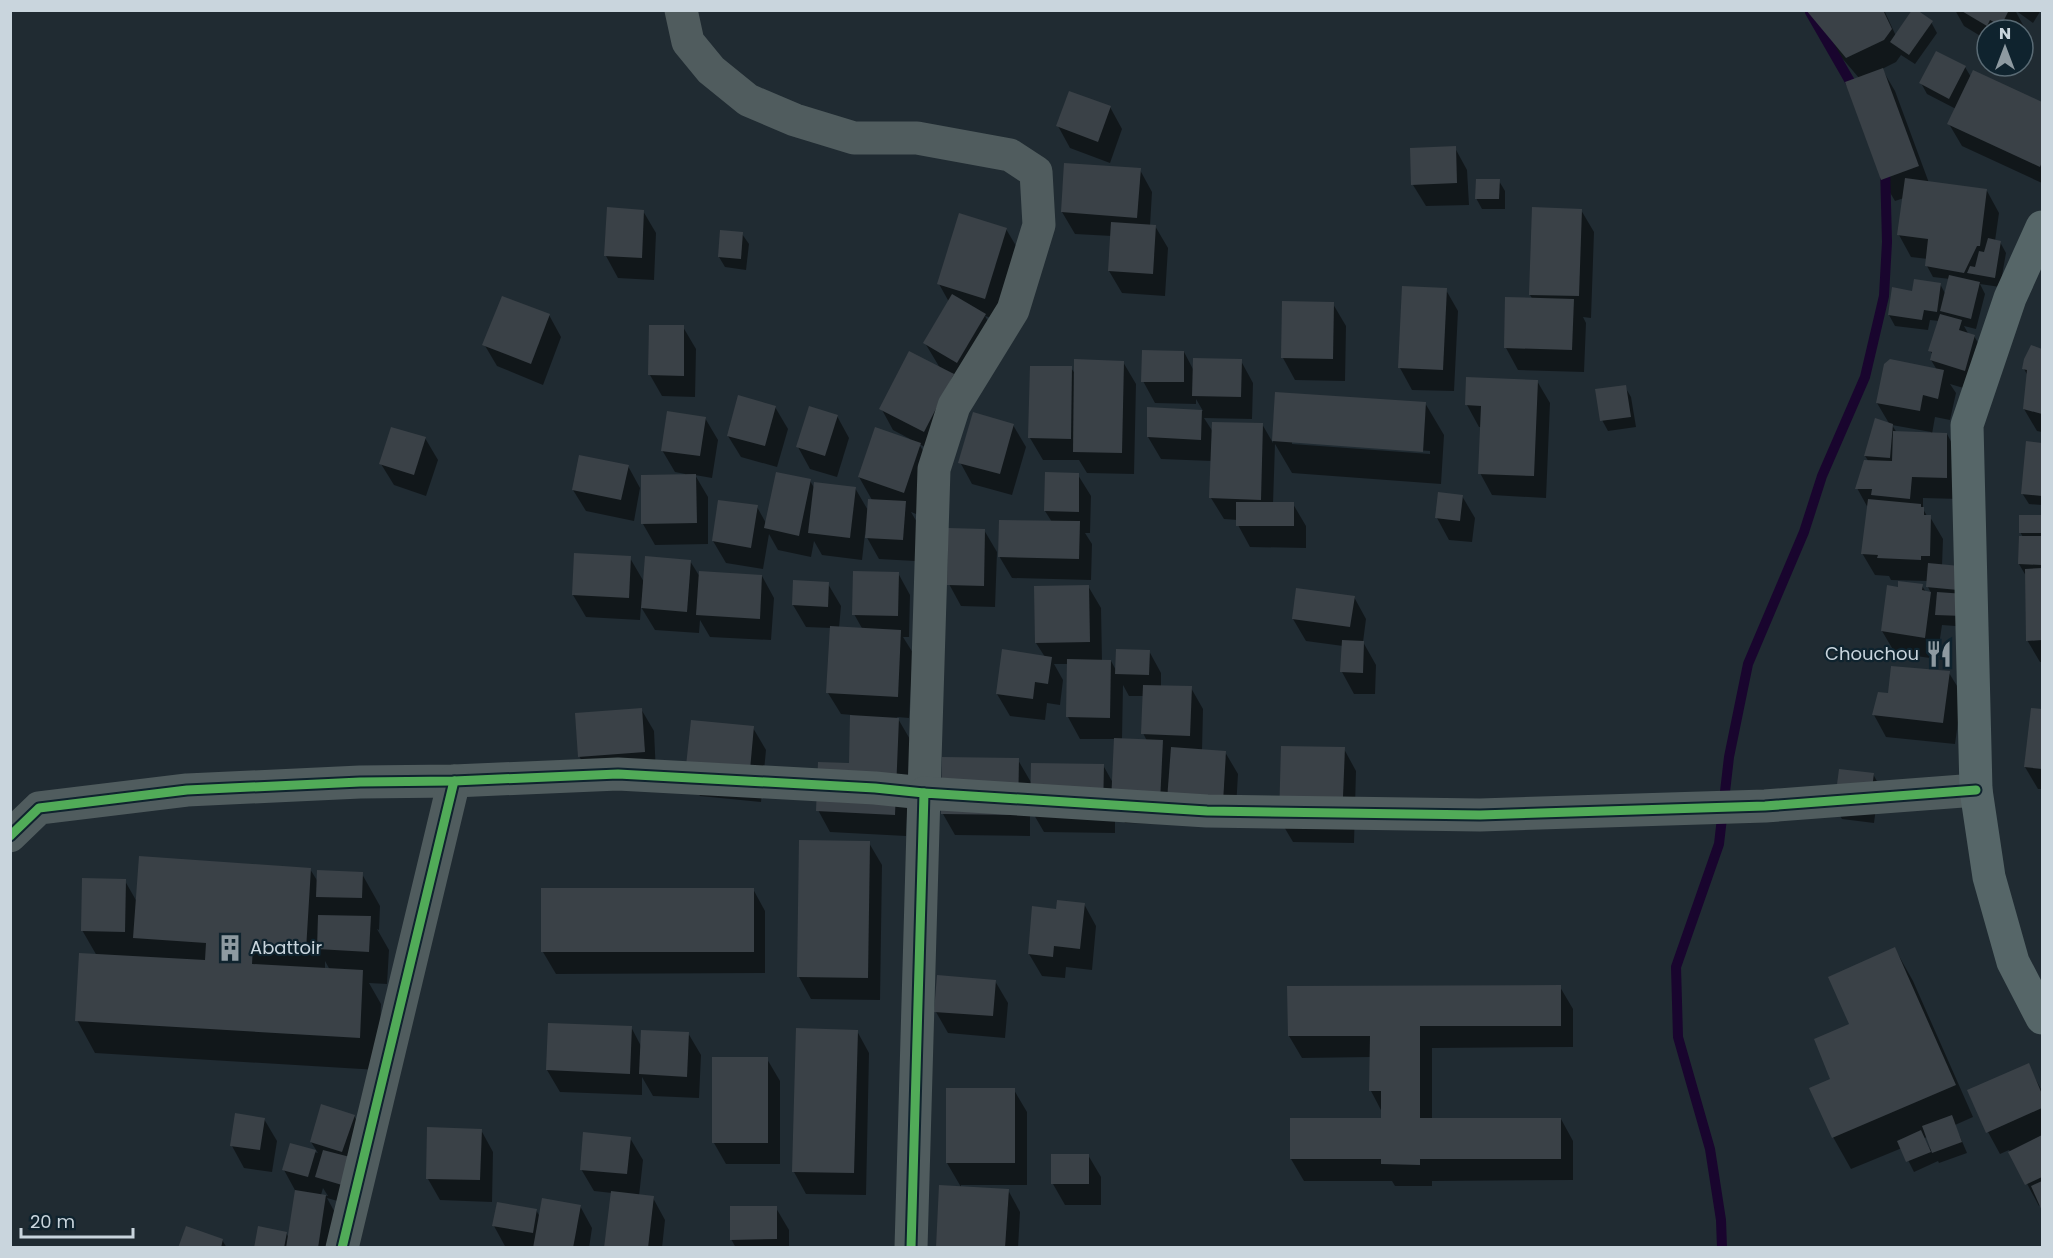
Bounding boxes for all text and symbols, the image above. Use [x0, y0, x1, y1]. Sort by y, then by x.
north arrow [1975, 18, 2035, 78]
text: N [1999, 22, 2011, 45]
restaurant icon: Chouchou [1924, 639, 1954, 669]
place label: Chouchou [1825, 641, 1919, 666]
building icon: Abattoir [215, 933, 245, 963]
place label: Abattoir [250, 935, 323, 960]
scale bar [21, 1201, 134, 1239]
text: 20 m [30, 1209, 75, 1234]

